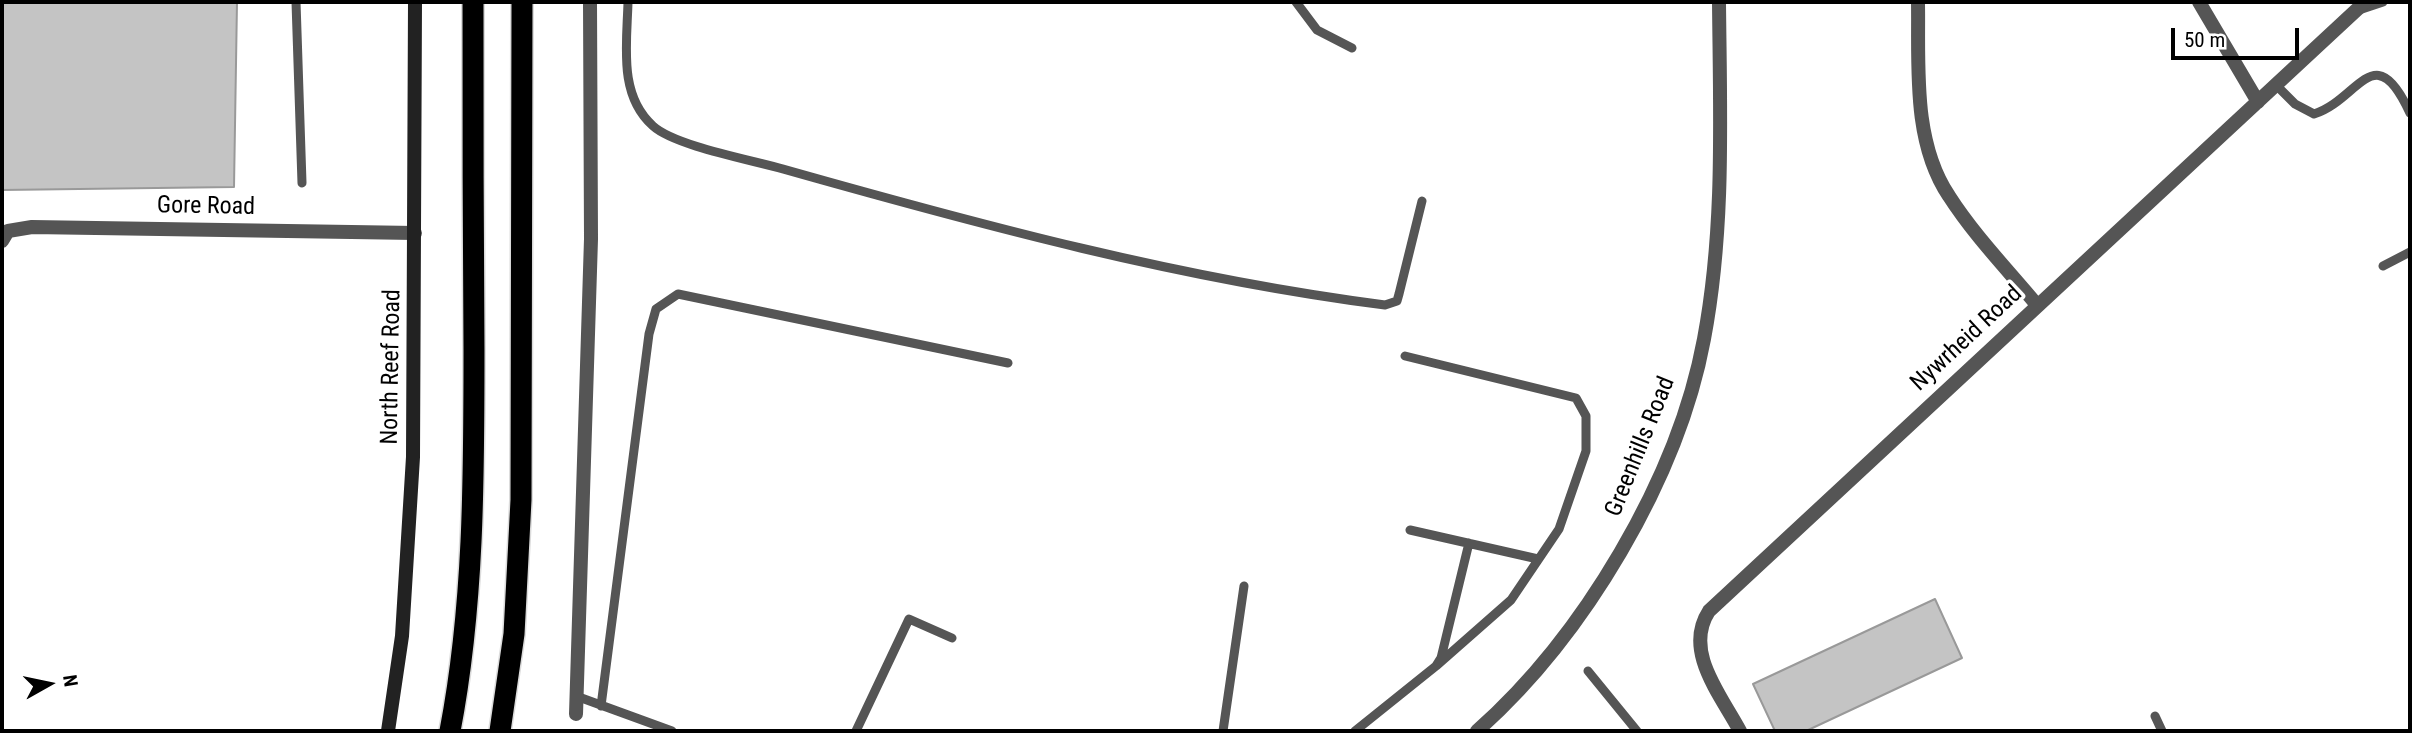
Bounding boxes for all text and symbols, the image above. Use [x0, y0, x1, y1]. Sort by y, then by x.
scale bar [2174, 14, 2302, 58]
text: 50 m [2184, 28, 2225, 52]
street label: Gore Road [157, 192, 255, 222]
street label: Nywrheid Road [1905, 280, 2029, 398]
street label: North Reef Road [376, 289, 408, 445]
street label: Greenhills Road [1600, 373, 1682, 521]
north arrow [14, 649, 84, 719]
text: N [58, 673, 83, 688]

